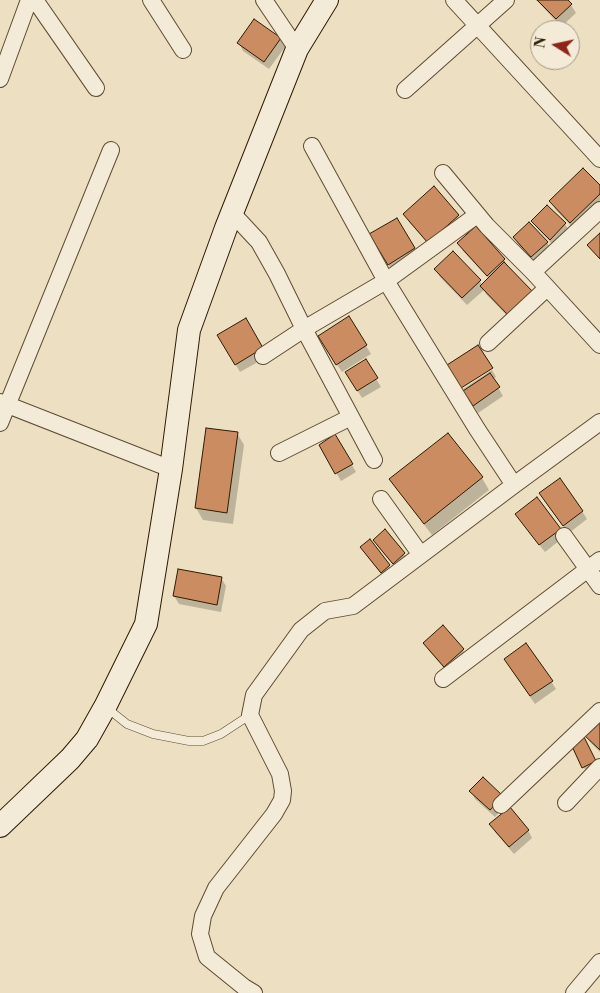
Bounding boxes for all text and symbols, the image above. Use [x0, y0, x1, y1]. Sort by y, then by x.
north arrow [530, 20, 580, 70]
text: N [531, 36, 551, 50]

